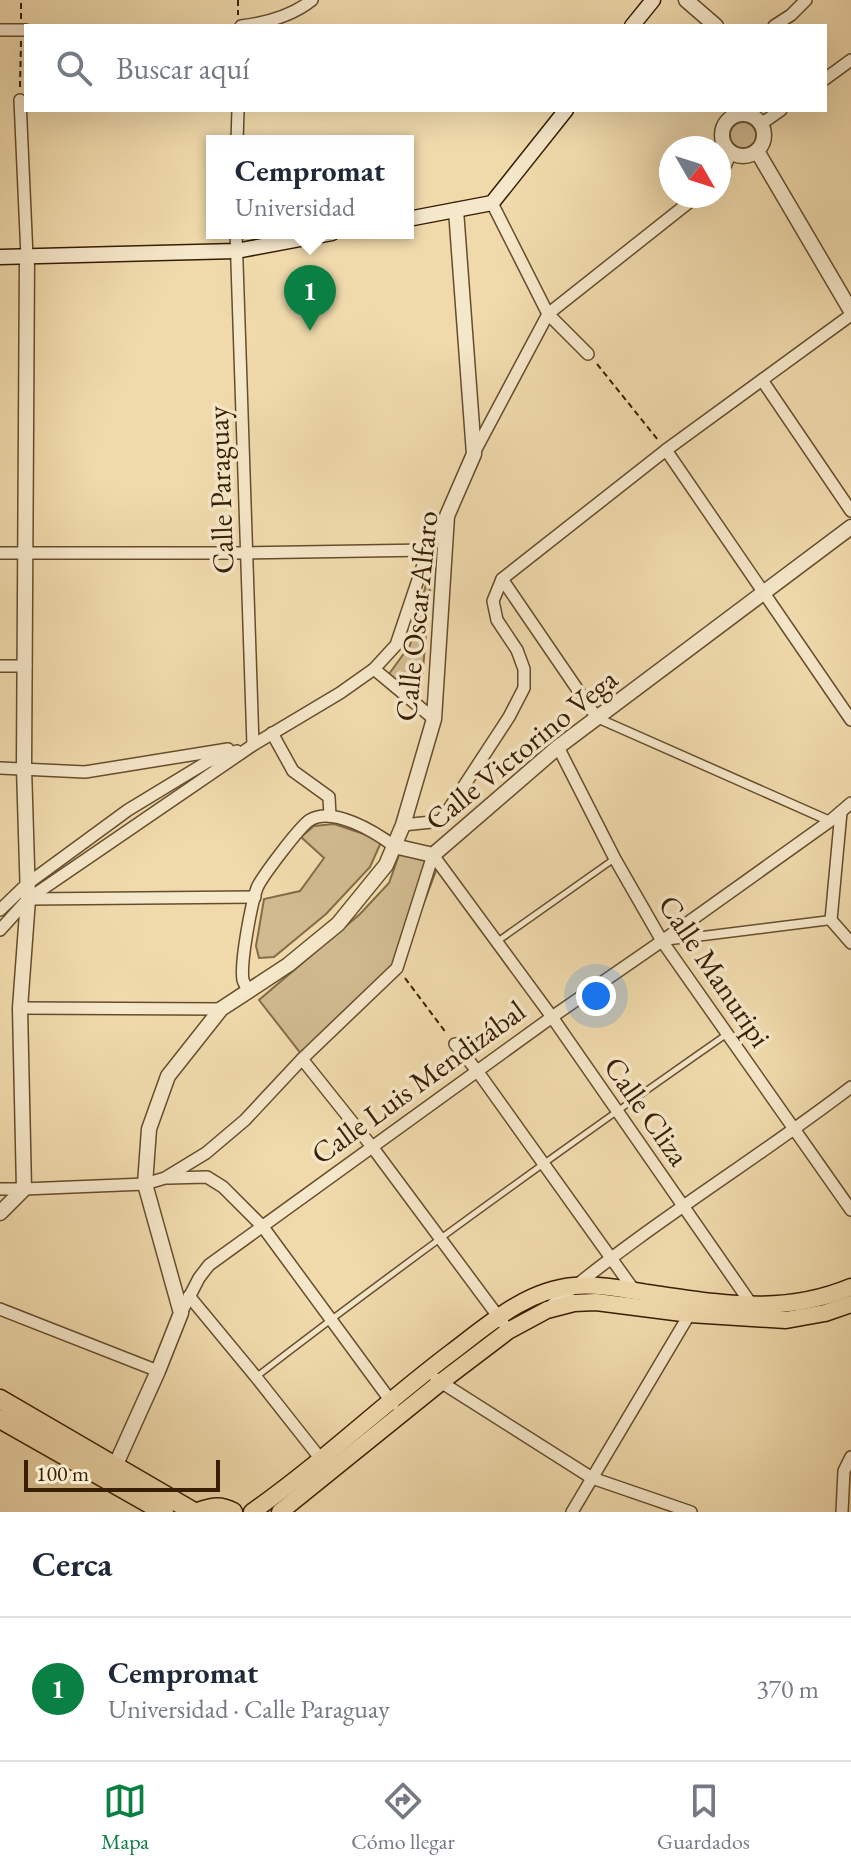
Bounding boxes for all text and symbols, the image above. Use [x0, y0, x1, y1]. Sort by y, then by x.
search box [24, 24, 827, 112]
icon: search [52, 46, 96, 90]
text: Buscar aquí [116, 49, 250, 88]
popup [206, 135, 414, 239]
north arrow [659, 136, 731, 208]
text: Cempromat [235, 151, 385, 190]
text: Universidad [235, 190, 355, 224]
pin: 1 [284, 265, 336, 331]
street label: Calle Paraguay [198, 404, 242, 575]
street label: Calle Oscar Alfaro [386, 509, 446, 723]
street label: Calle Victorino Vega [417, 659, 625, 839]
street label: Calle Manuripi [650, 887, 780, 1055]
your location [576, 976, 616, 1016]
street label: Calle Luis Mendizábal [303, 991, 533, 1173]
street label: Calle Cliza [595, 1049, 699, 1173]
scale bar [24, 1456, 220, 1492]
text: 100 m [36, 1459, 89, 1488]
text: Cerca [32, 1542, 112, 1586]
text: Cempromat [108, 1653, 258, 1692]
text: 1 [51, 1672, 65, 1706]
text: 370 m [756, 1672, 819, 1706]
text: Universidad · Calle Paraguay [108, 1692, 390, 1726]
tab: Mapa [101, 1779, 149, 1856]
tab: Cómo llegar [351, 1779, 455, 1856]
tab: Guardados [657, 1779, 750, 1856]

